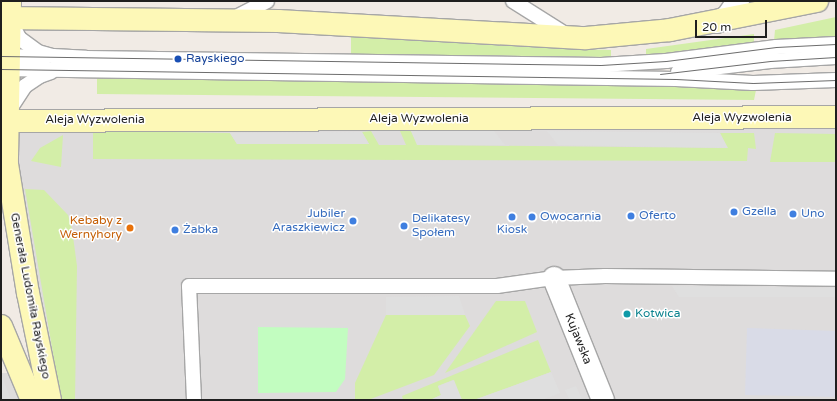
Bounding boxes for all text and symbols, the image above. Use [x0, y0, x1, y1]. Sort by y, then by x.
scale bar [697, 12, 769, 38]
text: 20 m [702, 20, 731, 34]
place label: Rayskiego [186, 52, 245, 66]
marker: Rayskiego [173, 54, 183, 64]
street label: Aleja Wyzwolenia [692, 111, 792, 125]
street label: Aleja Wyzwolenia [369, 112, 469, 126]
street label: Aleja Wyzwolenia [45, 113, 145, 127]
place label: Gzella [742, 205, 777, 219]
place label: Jubiler Araszkiewicz [272, 207, 345, 235]
marker: Gzella [729, 207, 739, 217]
place label: Uno [801, 207, 824, 221]
place label: Oferto [639, 209, 676, 223]
marker: Uno [788, 209, 798, 219]
place label: Owocarnia [540, 210, 601, 224]
marker: Oferto [626, 211, 636, 221]
street label: Generała Ludomiła Rayskiego [7, 212, 53, 380]
place label: Delikatesy Społem [412, 212, 470, 240]
marker: Kiosk [507, 212, 517, 222]
marker: Owocarnia [527, 212, 537, 222]
place label: Kebaby z Wernyhory [60, 214, 122, 242]
marker: Jubiler Araszkiewicz [348, 216, 358, 226]
marker: Delikatesy Społem [399, 221, 409, 231]
marker: Kebaby z Wernyhory [125, 223, 135, 233]
place label: Żabka [183, 223, 218, 237]
place label: Kiosk [497, 223, 527, 237]
marker: Żabka [170, 225, 180, 235]
place label: Kotwica [635, 307, 680, 321]
marker: Kotwica [622, 309, 632, 319]
street label: Kujawska [561, 312, 595, 366]

